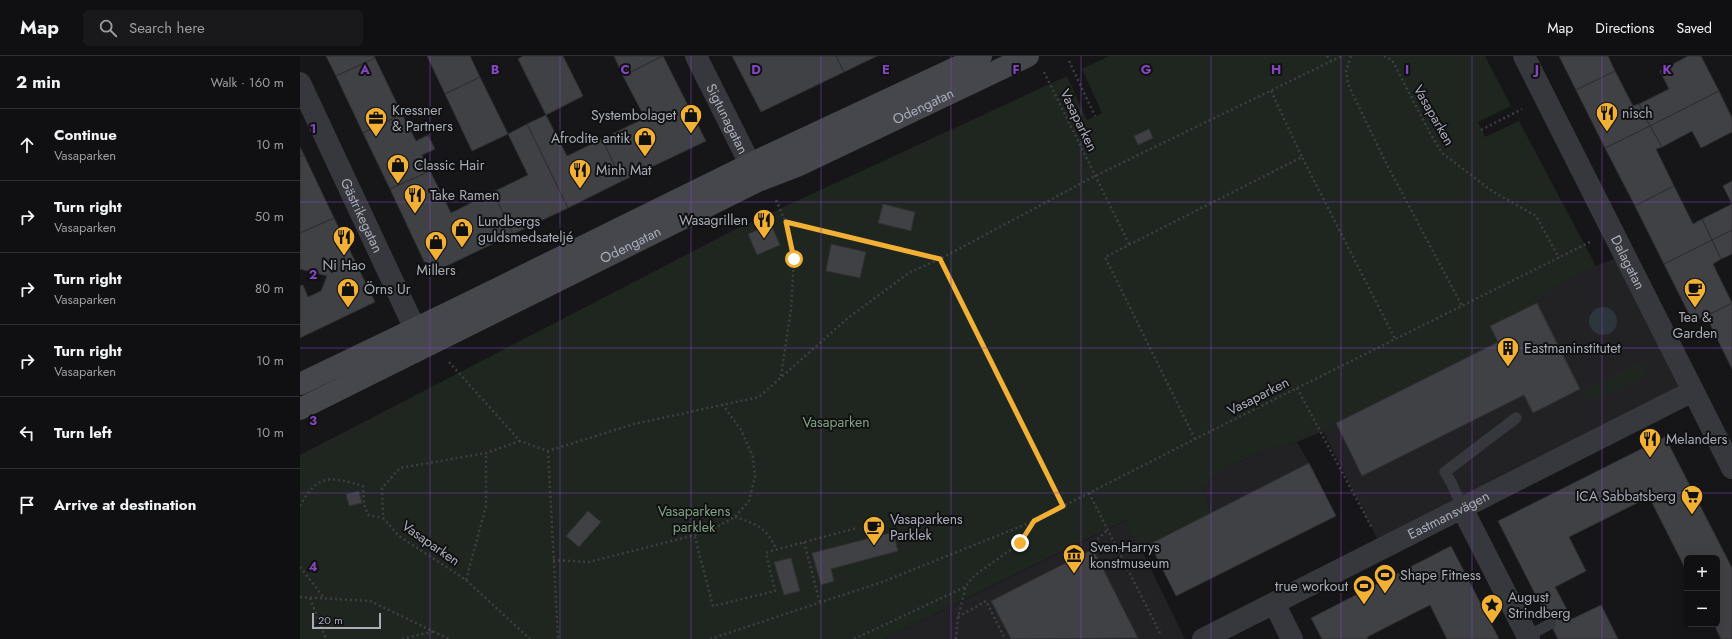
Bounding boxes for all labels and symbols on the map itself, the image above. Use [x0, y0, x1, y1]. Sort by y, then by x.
text: A [359, 60, 370, 79]
text: B [491, 60, 500, 79]
text: C [620, 60, 630, 79]
text: D [751, 60, 761, 79]
text: E [882, 60, 890, 79]
text: F [1012, 60, 1020, 79]
text: G [1141, 60, 1152, 79]
text: H [1271, 60, 1281, 79]
text: I [1405, 60, 1409, 79]
text: J [1532, 60, 1539, 79]
text: K [1662, 60, 1672, 79]
street label: Sigtunagatan [701, 80, 753, 157]
street label: Vasaparken [1409, 81, 1459, 149]
street label: Odengatan [889, 83, 957, 129]
street label: Vasaparken [1055, 86, 1103, 154]
place label: Kressner & Partners [392, 100, 453, 136]
restaurant icon: nisch [1594, 100, 1620, 133]
shop icon: Systembolaget [678, 102, 704, 135]
place label: nisch [1622, 103, 1653, 123]
office icon: Kressner & Partners [363, 105, 389, 138]
place label: Systembolaget [591, 105, 677, 125]
text: 1 [310, 119, 316, 138]
shop icon: Afrodite antik [632, 125, 658, 158]
place label: Afrodite antik [551, 128, 631, 148]
shop icon: Classic Hair [385, 152, 411, 185]
place label: Classic Hair [414, 155, 485, 175]
restaurant icon: Minh Mat [567, 157, 593, 190]
place label: Minh Mat [596, 160, 652, 180]
street label: Gästrikegatan [336, 175, 388, 256]
restaurant icon: Take Ramen [402, 182, 428, 215]
place label: Take Ramen [430, 185, 499, 205]
restaurant icon: Wasagrillen [751, 207, 777, 240]
place label: Wasagrillen [679, 210, 748, 230]
place label: Lundbergs guldsmedsateljé [478, 211, 573, 247]
shop icon: Lundbergs guldsmedsateljé [449, 216, 475, 249]
street label: Odengatan [596, 221, 664, 268]
restaurant icon: Ni Hao [331, 224, 357, 257]
shop icon: Millers [423, 229, 449, 262]
street label: Dalagatan [1606, 232, 1650, 293]
route start [785, 250, 803, 268]
place label: Ni Hao [322, 255, 366, 275]
place label: Millers [416, 260, 456, 280]
text: 2 [309, 265, 317, 284]
shop icon: Örns Ur [335, 276, 361, 309]
cafe icon: Tea & Garden [1682, 276, 1708, 309]
place label: Örns Ur [364, 279, 411, 299]
place label: Tea & Garden [1673, 307, 1717, 343]
building icon: Eastmaninstitutet [1495, 335, 1521, 368]
place label: Eastmaninstitutet [1524, 338, 1621, 358]
street label: Vasaparken [1224, 372, 1292, 420]
text: 3 [309, 411, 317, 430]
park label: Vasaparken [803, 412, 869, 432]
restaurant icon: Melanders [1637, 426, 1663, 459]
place label: Melanders [1666, 429, 1728, 449]
supermarket icon: ICA Sabbatsberg [1679, 483, 1705, 516]
street label: Eastmansvägen [1404, 486, 1493, 544]
place label: ICA Sabbatsberg [1576, 486, 1676, 506]
park label: Vasaparkens parklek [658, 501, 731, 537]
place label: Vasaparkens Parklek [890, 509, 963, 545]
cafe icon: Vasaparkens Parklek [861, 514, 887, 547]
street label: Vasaparken [398, 516, 464, 570]
route end [1011, 534, 1029, 552]
place label: Sven-Harrys konstmuseum [1090, 537, 1169, 573]
museum icon: Sven-Harrys konstmuseum [1061, 542, 1087, 575]
text: 4 [308, 557, 318, 576]
sports icon: Shape Fitness [1372, 562, 1398, 595]
place label: Shape Fitness [1400, 565, 1481, 585]
sports icon: true workout [1351, 573, 1377, 606]
place label: true workout [1275, 576, 1349, 596]
place label: August Strindberg [1508, 587, 1571, 623]
place icon: August Strindberg [1479, 592, 1505, 625]
scale bar [312, 611, 381, 630]

